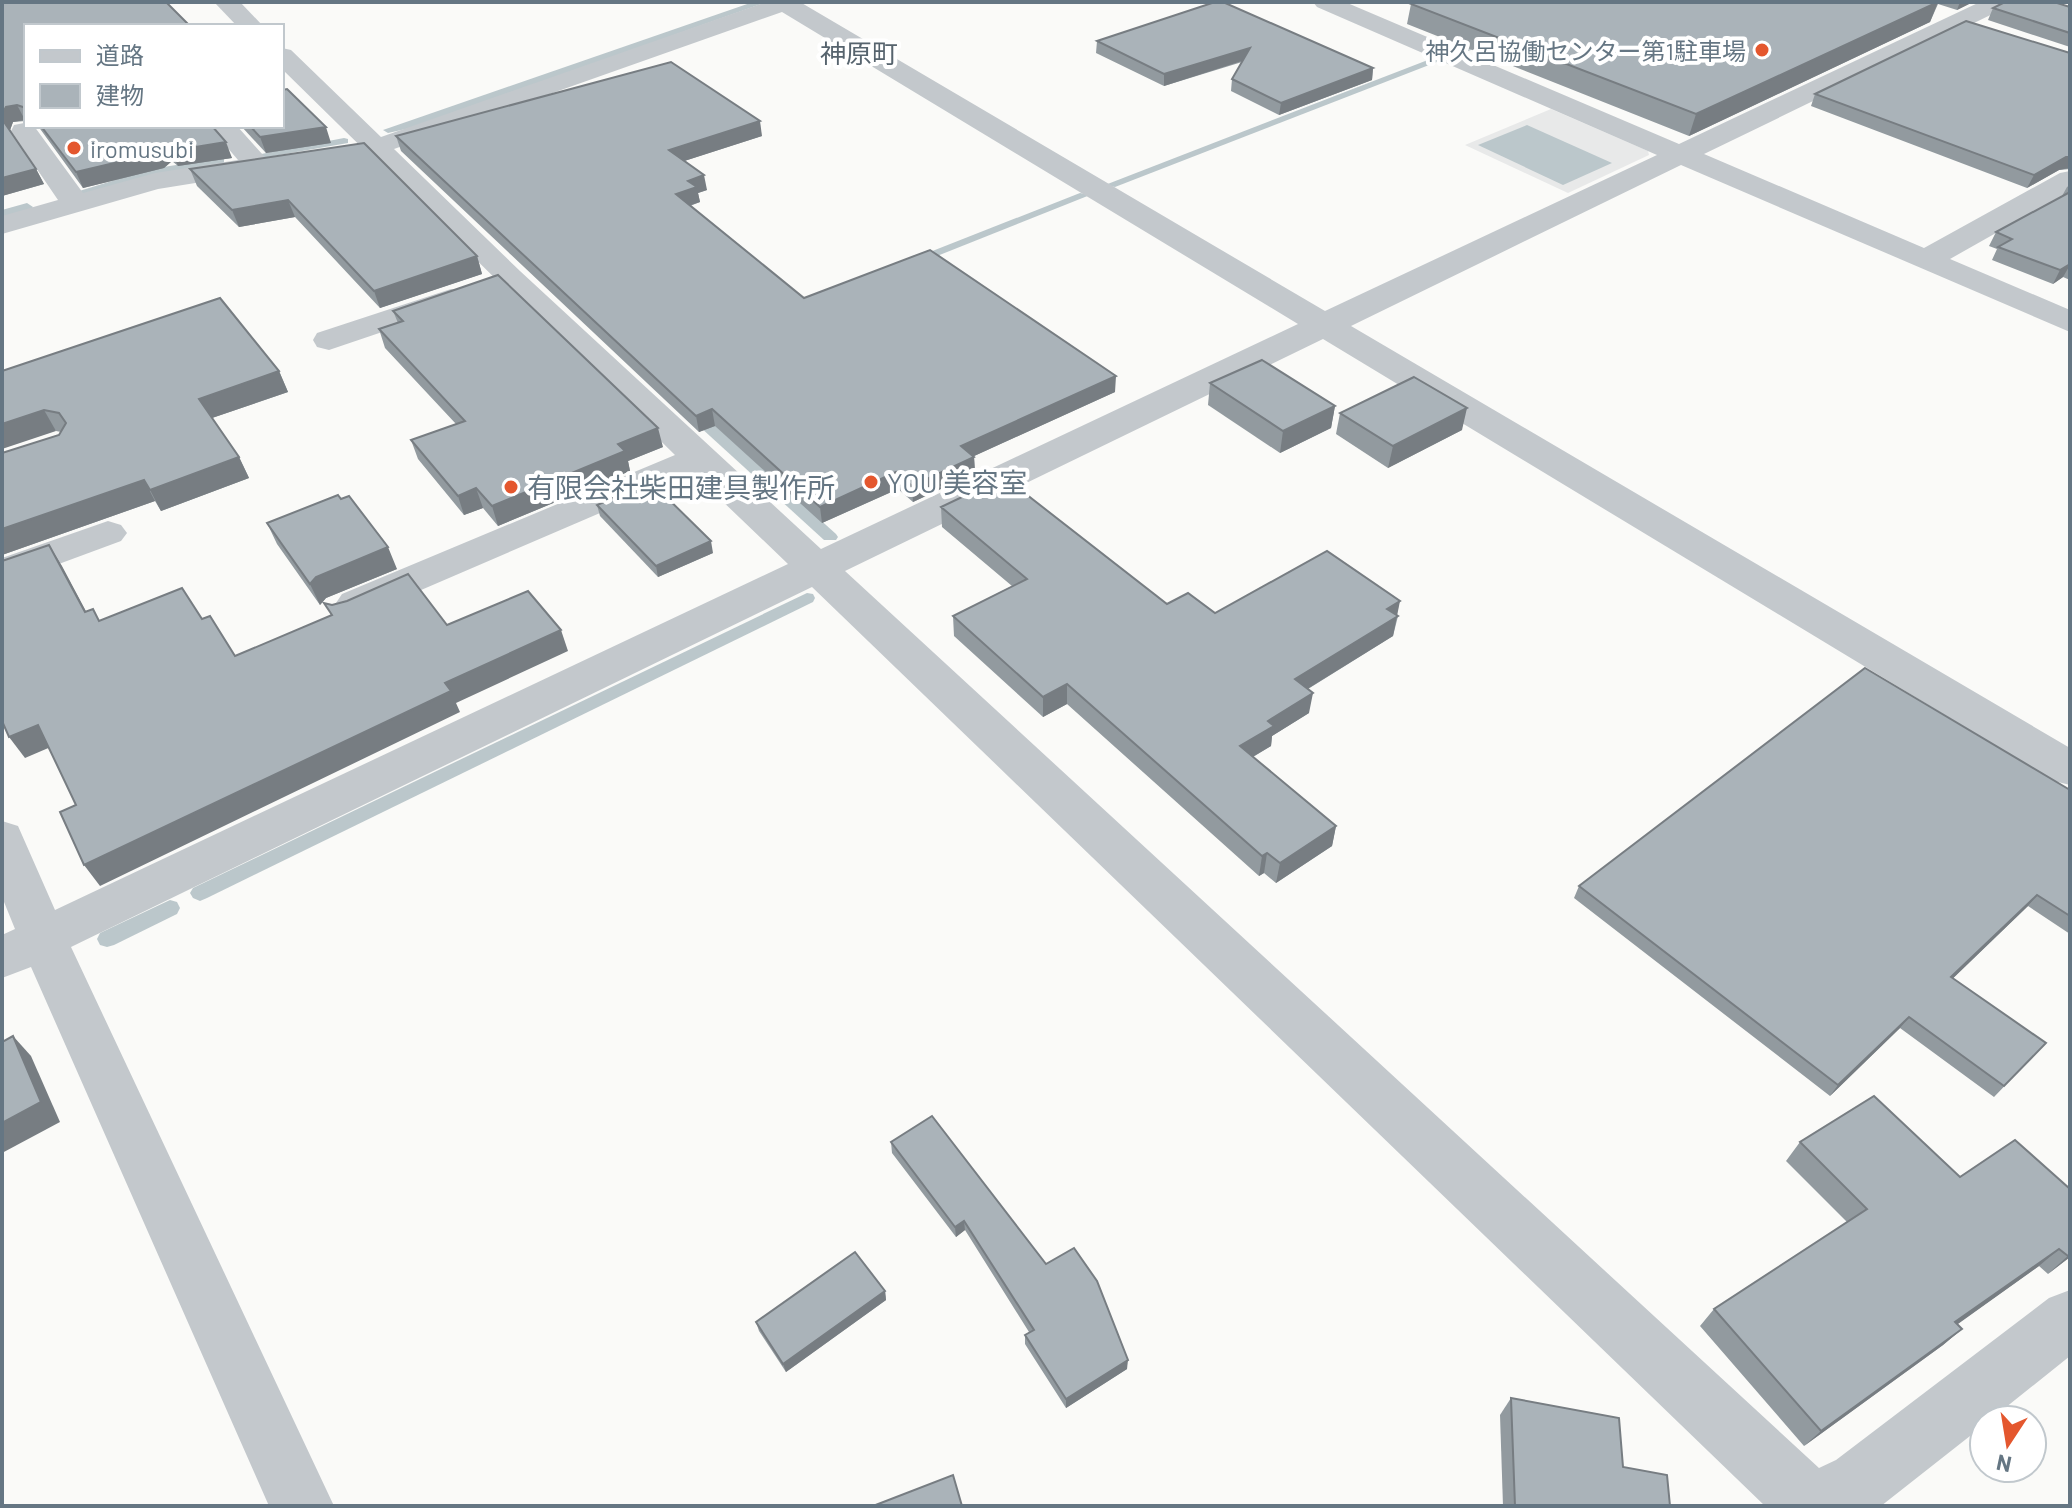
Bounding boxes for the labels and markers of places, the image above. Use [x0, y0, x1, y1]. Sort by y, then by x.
place label: 神久呂協働センター第1駐車場 [1426, 36, 1746, 65]
marker: 神久呂協働センター第1駐車場 [1753, 41, 1771, 59]
place label: iromusubi [90, 134, 194, 163]
marker: iromusubi [65, 139, 83, 157]
place label: YOU 美容室 [887, 465, 1027, 499]
place label: 有限会社柴田建具製作所 [527, 470, 835, 504]
marker: YOU 美容室 [862, 473, 880, 491]
marker: 有限会社柴田建具製作所 [502, 478, 520, 496]

